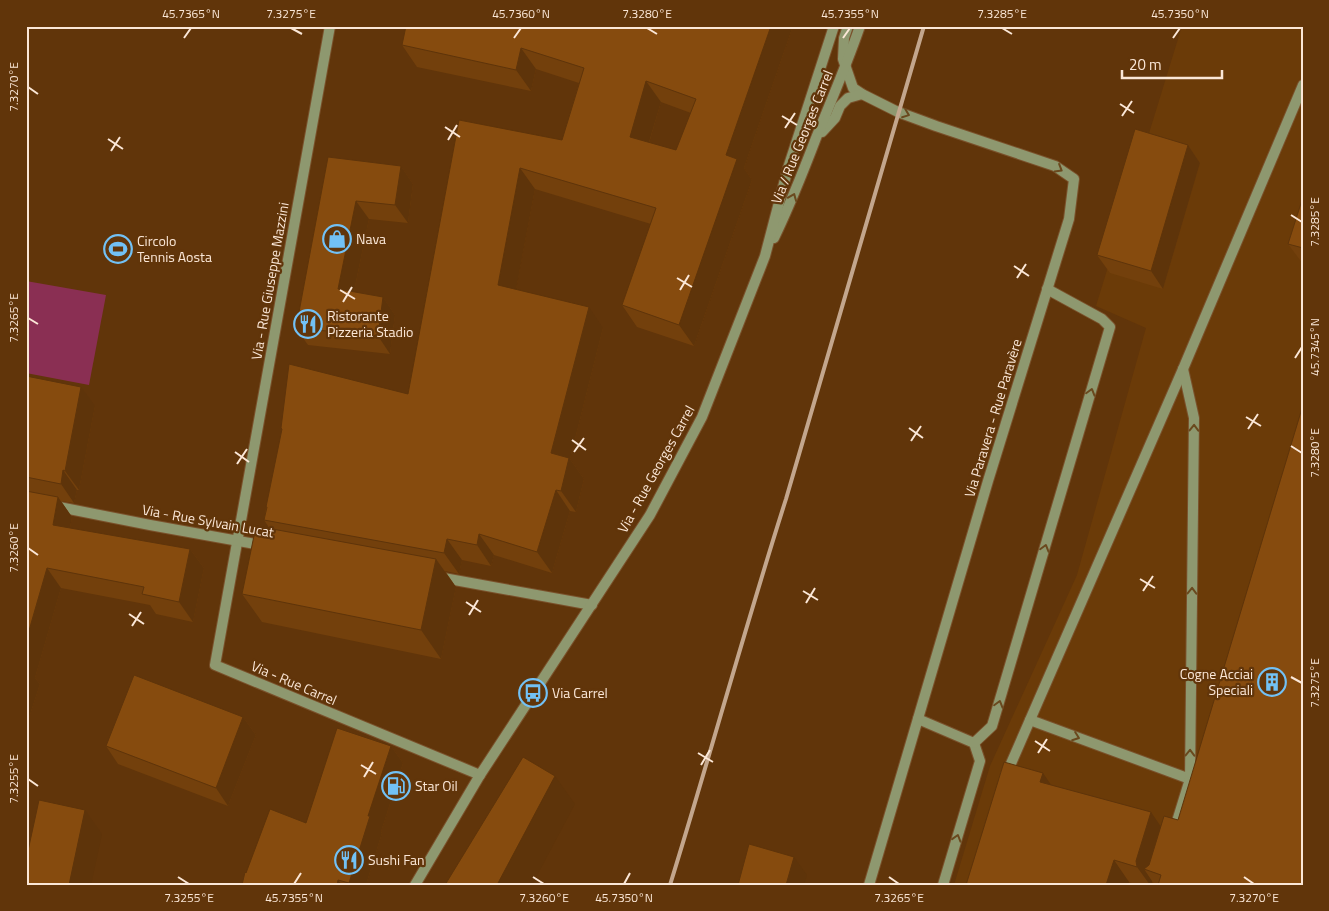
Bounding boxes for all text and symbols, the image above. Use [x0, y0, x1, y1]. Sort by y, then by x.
text: 45.7365°N [162, 4, 220, 23]
text: 7.3275°E [266, 4, 316, 23]
text: 45.7360°N [492, 4, 550, 23]
text: 7.3280°E [622, 4, 672, 23]
text: 45.7355°N [821, 4, 879, 23]
text: 7.3285°E [977, 4, 1027, 23]
text: 45.7350°N [1151, 4, 1209, 23]
scale bar [1122, 48, 1222, 80]
text: 20 m [1129, 53, 1162, 76]
text: 7.3270°E [4, 62, 23, 112]
street label: Via / Rue Georges Carrel [765, 67, 838, 207]
one-way arrow [901, 108, 910, 119]
one-way arrow [1053, 163, 1062, 173]
one-way arrow [787, 193, 797, 202]
text: 7.3285°E [1305, 197, 1324, 247]
street label: Via - Rue Giuseppe Mazzini [245, 201, 294, 361]
shop icon: Nava [322, 224, 352, 254]
place label: Nava [356, 228, 386, 249]
place label: Circolo Tennis Aosta [137, 230, 212, 267]
sports icon: Circolo Tennis Aosta [103, 234, 133, 264]
text: 7.3265°E [4, 293, 23, 343]
place label: Ristorante Pizzeria Stadio [327, 305, 413, 342]
restaurant icon: Ristorante Pizzeria Stadio [293, 309, 323, 339]
text: 45.7345°N [1305, 318, 1324, 376]
street label: Via Paravera - Rue Paravère [958, 336, 1027, 500]
one-way arrow [1086, 388, 1096, 396]
street label: Via - Rue Georges Carrel [612, 401, 699, 536]
one-way arrow [1188, 424, 1199, 432]
text: 7.3280°E [1305, 428, 1324, 478]
street label: Via - Rue Sylvain Lucat [141, 499, 276, 542]
text: 7.3260°E [4, 523, 23, 573]
one-way arrow [1039, 544, 1049, 552]
one-way arrow [1187, 587, 1197, 594]
street label: Via - Rue Carrel [248, 655, 340, 710]
text: 7.3275°E [1305, 658, 1324, 708]
place label: Cogne Acciai Speciali [1180, 663, 1253, 700]
building icon: Cogne Acciai Speciali [1257, 667, 1287, 697]
bus stop icon: Via Carrel [518, 678, 548, 708]
place label: Via Carrel [552, 682, 608, 703]
one-way arrow [993, 700, 1003, 708]
one-way arrow [1071, 731, 1080, 741]
one-way arrow [1185, 749, 1196, 757]
text: 7.3255°E [4, 754, 23, 804]
fuel station icon: Star Oil [381, 771, 411, 801]
place label: Star Oil [415, 775, 458, 796]
one-way arrow [951, 834, 961, 843]
restaurant icon: Sushi Fan [334, 845, 364, 875]
place label: Sushi Fan [368, 849, 425, 870]
text: 7.3255°E [164, 888, 214, 907]
text: 45.7355°N [265, 888, 323, 907]
text: 7.3260°E [519, 888, 569, 907]
text: 45.7350°N [595, 888, 653, 907]
text: 7.3265°E [874, 888, 924, 907]
text: 7.3270°E [1229, 888, 1279, 907]

